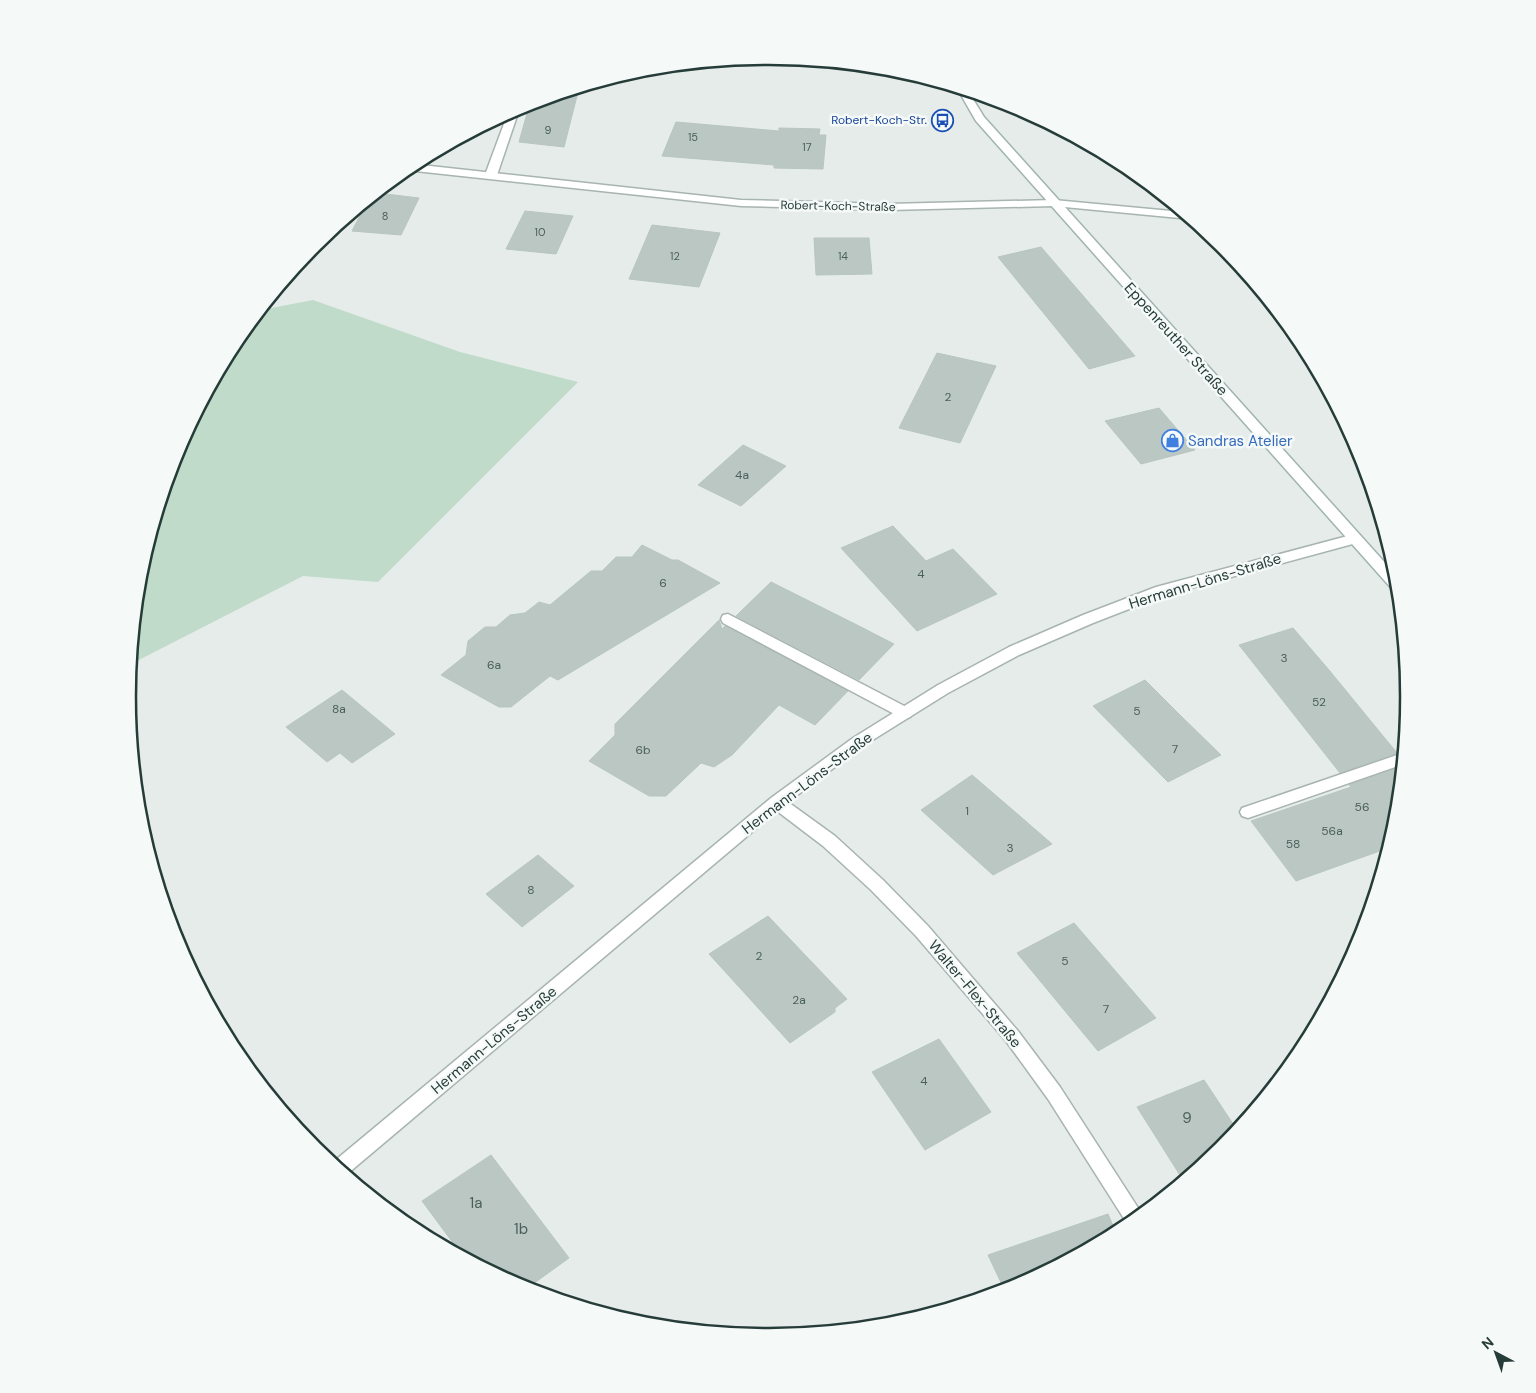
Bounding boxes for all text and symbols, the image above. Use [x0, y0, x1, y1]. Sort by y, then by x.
bus stop icon: Robert-Koch-Str. [931, 108, 955, 132]
place label: Robert-Koch-Str. [831, 112, 927, 128]
house number: 9 [545, 123, 552, 137]
house number: 15 [688, 130, 698, 144]
house number: 17 [802, 140, 812, 154]
street label: Robert-Koch-Straße [780, 197, 896, 215]
house number: 8 [382, 209, 388, 223]
house number: 10 [535, 225, 545, 239]
house number: 12 [670, 249, 680, 263]
house number: 14 [838, 249, 848, 263]
street label: Eppenreuther Straße [1120, 278, 1232, 400]
house number: 2 [945, 389, 952, 405]
shop icon: Sandras Atelier [1160, 429, 1184, 453]
place label: Sandras Atelier [1188, 431, 1293, 451]
house number: 4a [735, 467, 749, 483]
street label: Hermann-Löns-Straße [1126, 548, 1284, 614]
house number: 4 [917, 566, 925, 582]
house number: 6 [659, 575, 667, 591]
house number: 3 [1280, 650, 1288, 666]
house number: 6a [487, 657, 501, 673]
house number: 52 [1312, 694, 1326, 710]
house number: 8a [332, 701, 346, 717]
house number: 5 [1133, 703, 1141, 719]
street label: Hermann-Löns-Straße [738, 727, 876, 839]
house number: 7 [1172, 741, 1178, 757]
house number: 6b [635, 742, 651, 758]
house number: 56 [1355, 799, 1369, 815]
house number: 1 [965, 803, 969, 819]
house number: 56a [1321, 823, 1343, 839]
house number: 58 [1286, 836, 1300, 852]
house number: 3 [1006, 840, 1014, 856]
house number: 8 [527, 882, 535, 898]
street label: Walter-Flex-Straße [924, 936, 1026, 1052]
house number: 2 [756, 948, 763, 964]
house number: 5 [1061, 953, 1069, 969]
street label: Hermann-Löns-Straße [427, 981, 561, 1099]
house number: 2a [792, 992, 806, 1008]
house number: 7 [1103, 1001, 1109, 1017]
house number: 4 [920, 1073, 928, 1089]
house number: 9 [1182, 1108, 1192, 1128]
house number: 1a [470, 1193, 482, 1213]
house number: 1b [514, 1219, 528, 1239]
north arrow [1471, 1328, 1521, 1378]
text: N [1478, 1333, 1497, 1353]

